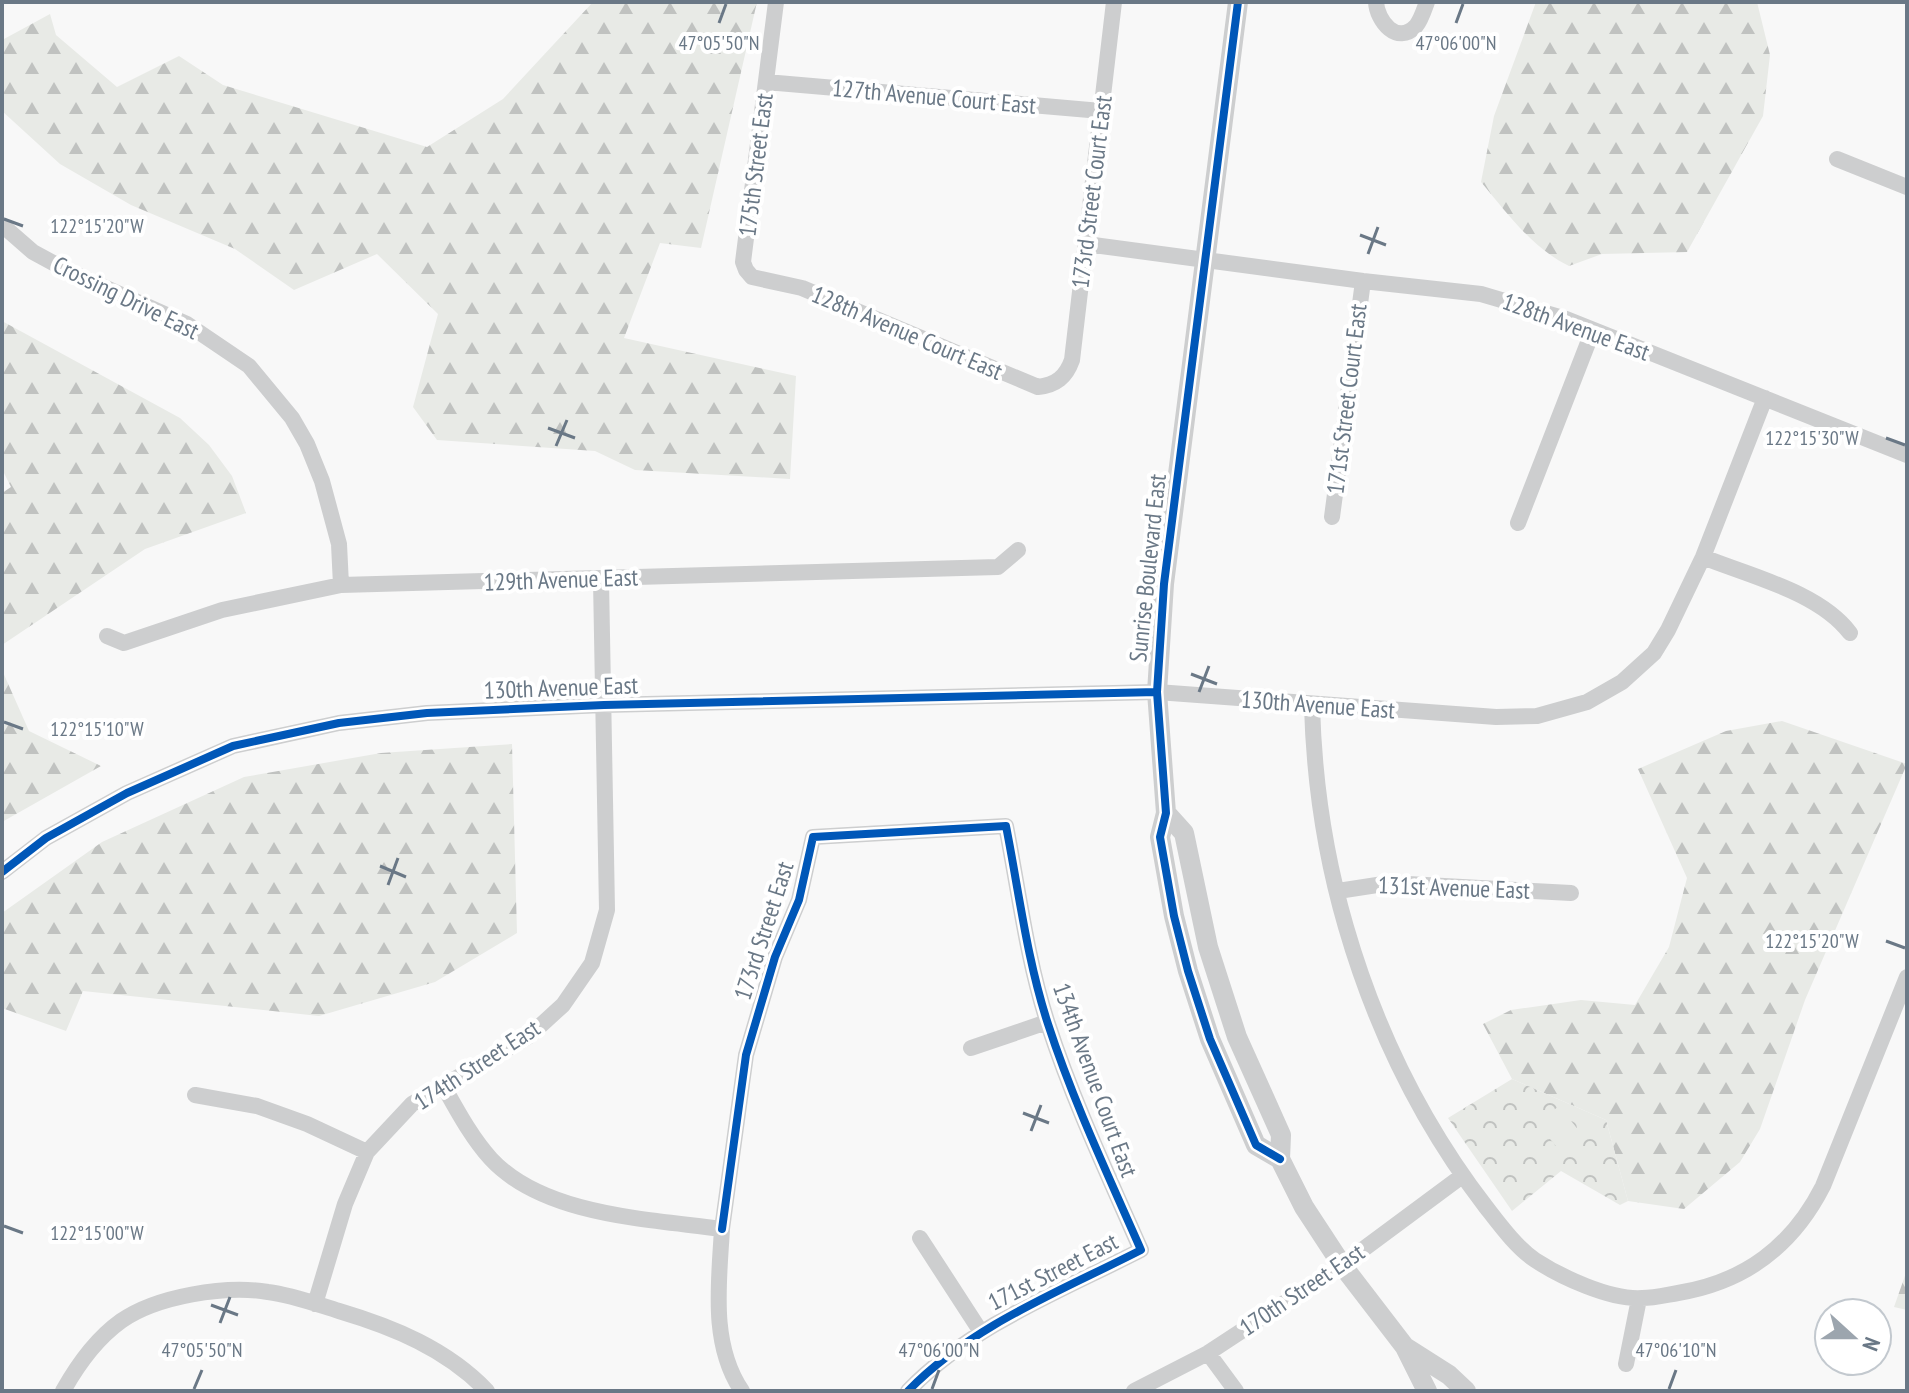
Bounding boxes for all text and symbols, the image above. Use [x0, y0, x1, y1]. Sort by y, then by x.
text: 47°05'50"N [679, 30, 759, 56]
text: 47°06'00"N [1416, 30, 1496, 56]
street label: 127th Avenue Court East [831, 72, 1037, 121]
street label: 175th Street East [731, 91, 780, 238]
street label: 173rd Street Court East [1064, 93, 1119, 290]
text: 122°15'20"W [50, 213, 144, 239]
street label: Crossing Drive East [48, 249, 205, 346]
street label: 128th Avenue Court East [807, 278, 1008, 387]
street label: 128th Avenue East [1498, 286, 1654, 368]
street label: 171st Street Court East [1319, 302, 1374, 496]
text: 122°15'30"W [1765, 425, 1859, 451]
street label: Sunrise Boulevard East [1122, 472, 1173, 663]
street label: 129th Avenue East [483, 561, 639, 598]
street label: 130th Avenue East [483, 669, 639, 706]
street label: 130th Avenue East [1240, 684, 1397, 725]
text: 122°15'10"W [50, 716, 144, 742]
street label: 173rd Street East [727, 857, 801, 1004]
street label: 131st Avenue East [1378, 869, 1531, 906]
text: 122°15'20"W [1765, 928, 1859, 954]
street label: 134th Avenue Court East [1046, 979, 1145, 1182]
street label: 174th Street East [408, 1012, 546, 1117]
text: 122°15'00"W [50, 1220, 144, 1246]
street label: 171st Street East [983, 1225, 1123, 1318]
street label: 170th Street East [1233, 1236, 1370, 1343]
north arrow [1813, 1297, 1893, 1377]
text: N [1856, 1334, 1887, 1355]
text: 47°05'50"N [162, 1337, 242, 1363]
text: 47°06'00"N [899, 1337, 979, 1363]
text: 47°06'10"N [1636, 1337, 1716, 1363]

